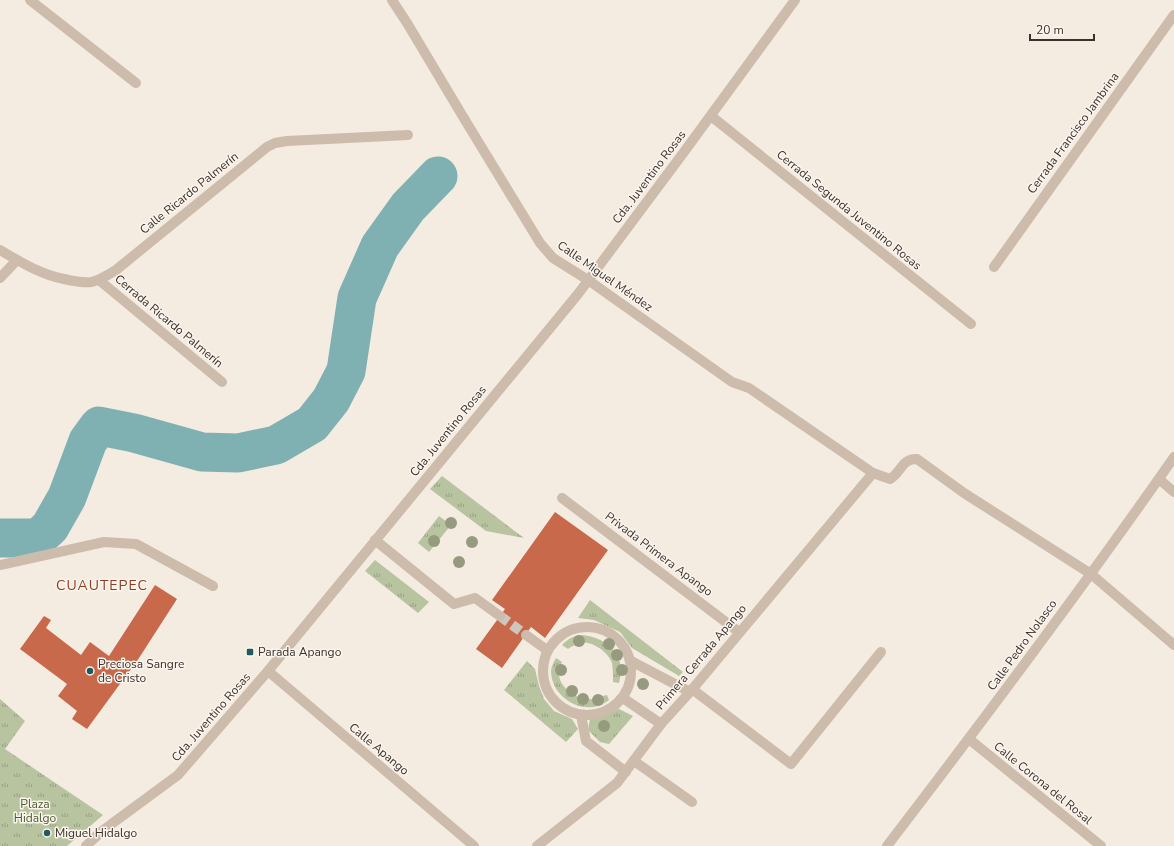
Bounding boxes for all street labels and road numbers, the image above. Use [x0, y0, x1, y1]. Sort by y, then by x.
street label: Cerrada Francisco Jambrina [1024, 69, 1122, 197]
street label: Cda. Juventino Rosas [609, 127, 689, 227]
street label: Cerrada Segunda Juventino Rosas [773, 146, 925, 274]
street label: Calle Ricardo Palmerín [136, 148, 242, 238]
street label: Calle Miguel Méndez [554, 237, 656, 315]
street label: Cerrada Ricardo Palmerín [111, 271, 227, 371]
street label: Cda. Juventino Rosas [406, 382, 490, 480]
street label: Privada Primera Apango [602, 508, 716, 600]
street label: Calle Pedro Nolasco [984, 596, 1061, 694]
street label: Primera Cerrada Apango [652, 601, 750, 713]
street label: Cda. Juventino Rosas [168, 669, 254, 765]
street label: Calle Apango [346, 719, 412, 779]
street label: Calle Corona del Rosal [990, 738, 1096, 828]

